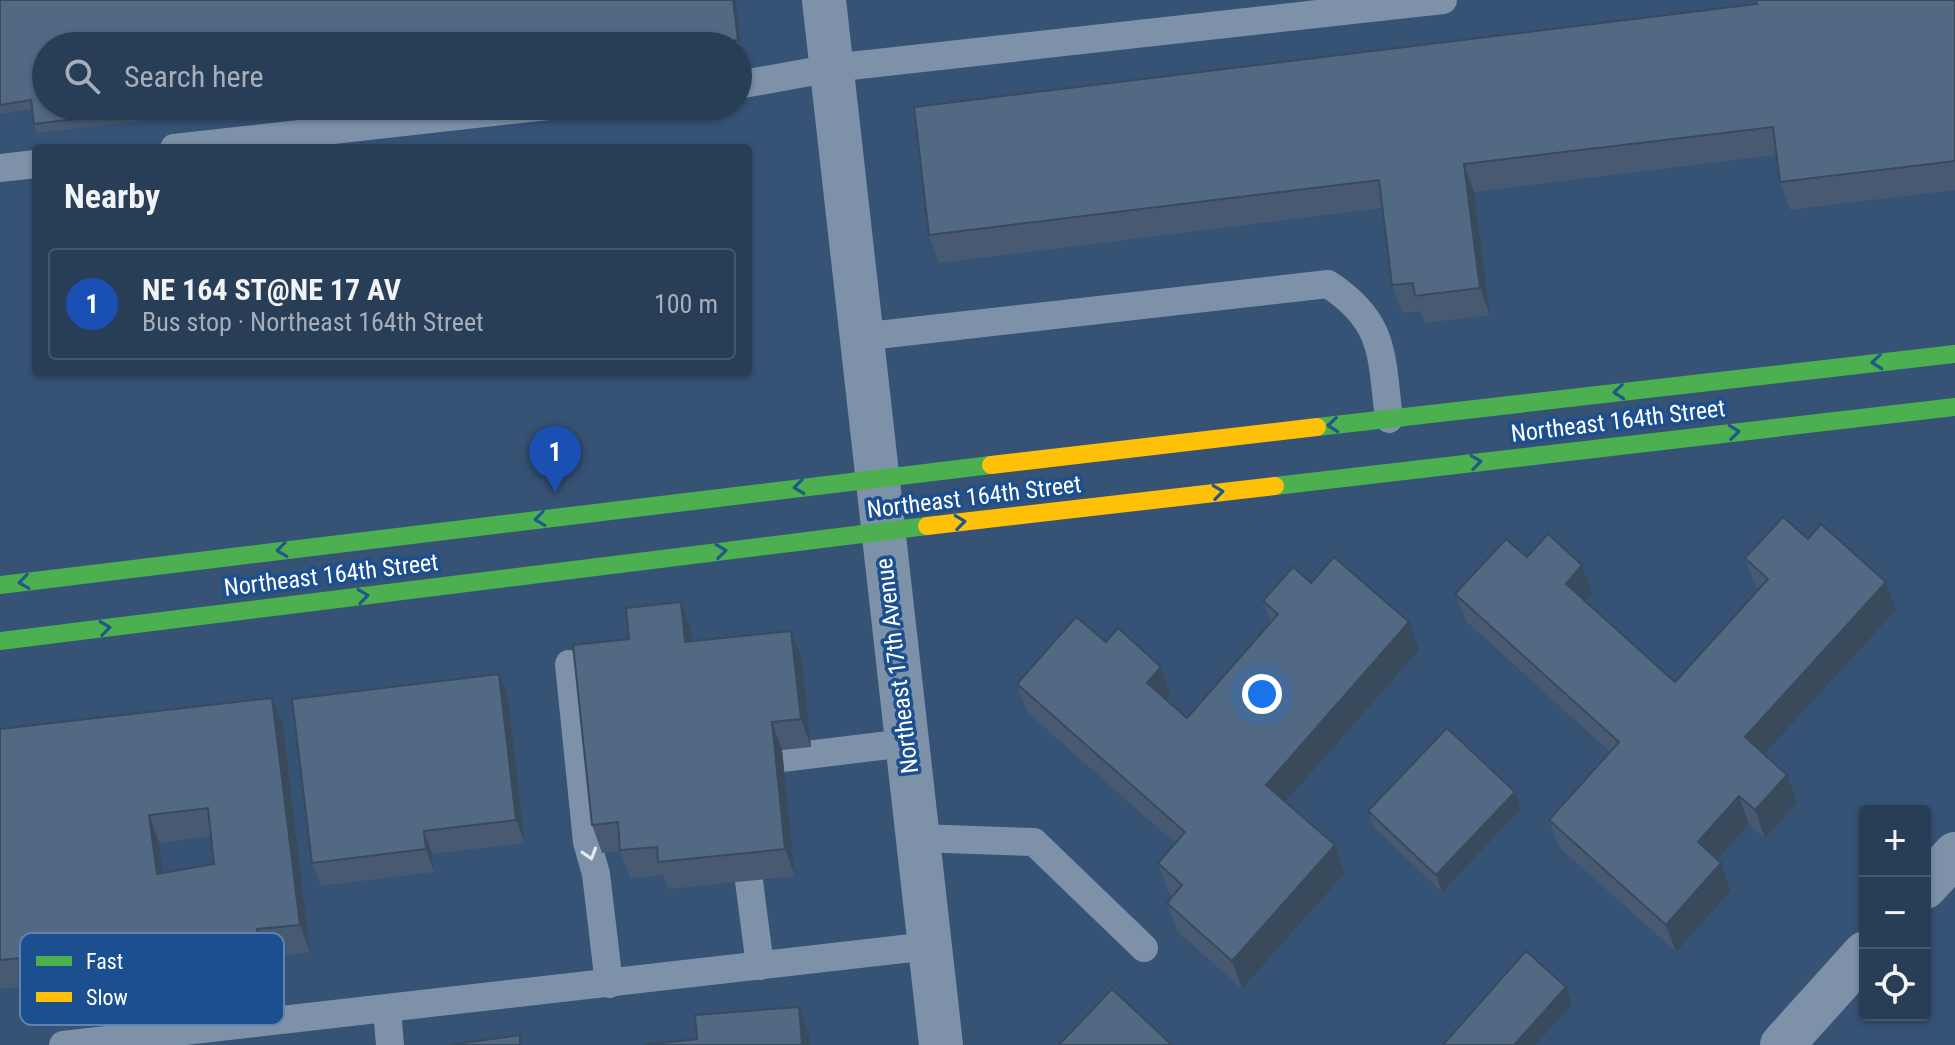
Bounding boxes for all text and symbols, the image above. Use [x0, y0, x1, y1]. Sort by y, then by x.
search box [32, 32, 752, 120]
icon: search [60, 54, 104, 98]
text: Search here [124, 59, 264, 94]
text: Nearby [64, 176, 160, 216]
text: NE 164 ST@NE 17 AV [142, 272, 401, 307]
text: 1 [85, 289, 99, 319]
text: 100 m [654, 289, 718, 319]
text: Bus stop · Northeast 164th Street [142, 307, 484, 337]
one-way arrow [1871, 354, 1884, 371]
one-way arrow [1612, 384, 1625, 401]
street label: Northeast 164th Street [1509, 394, 1727, 448]
one-way arrow [1326, 417, 1339, 434]
one-way arrow [1728, 423, 1741, 440]
pin: 1 [529, 426, 581, 492]
one-way arrow [1470, 453, 1483, 470]
street label: Northeast 164th Street [865, 470, 1083, 524]
one-way arrow [792, 478, 805, 495]
one-way arrow [1212, 484, 1225, 501]
one-way arrow [534, 510, 547, 527]
one-way arrow [953, 514, 966, 531]
one-way arrow [276, 542, 289, 559]
one-way arrow [715, 543, 728, 560]
street label: Northeast 164th Street [222, 548, 440, 602]
street label: Northeast 17th Avenue [870, 557, 924, 775]
one-way arrow [18, 573, 31, 590]
one-way arrow [357, 587, 370, 604]
one-way arrow [99, 619, 112, 636]
your location [1242, 674, 1282, 714]
map controls [1859, 805, 1931, 1021]
button: + [1859, 805, 1931, 877]
one-way arrow [581, 847, 597, 861]
button: − [1859, 877, 1931, 949]
legend [20, 933, 284, 1025]
text: Fast [86, 949, 123, 974]
button: locate [1859, 949, 1931, 1021]
text: Slow [86, 985, 128, 1010]

